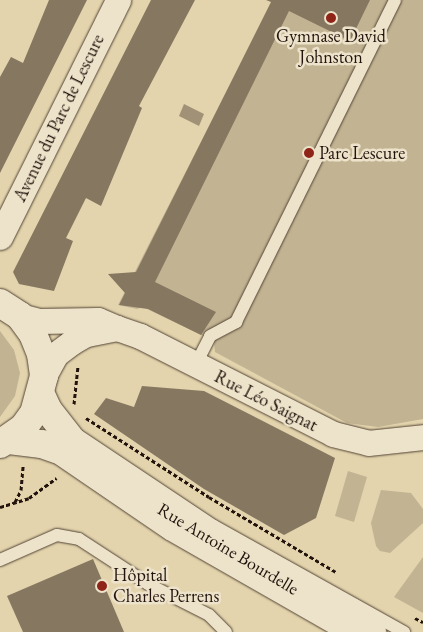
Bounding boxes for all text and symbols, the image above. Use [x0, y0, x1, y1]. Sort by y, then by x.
marker: Gymnase David Johnston [325, 12, 337, 24]
place label: Gymnase David Johnston [276, 26, 386, 68]
street label: Avenue du Parc de Lescure [9, 31, 109, 205]
place label: Parc Lescure [319, 142, 405, 164]
marker: Parc Lescure [303, 147, 315, 159]
street label: Rue Léo Saignat [211, 366, 321, 436]
street label: Rue Antoine Bourdelle [154, 498, 302, 600]
place label: Hôpital Charles Perrens [113, 565, 219, 608]
marker: Hôpital Charles Perrens [95, 579, 109, 593]

